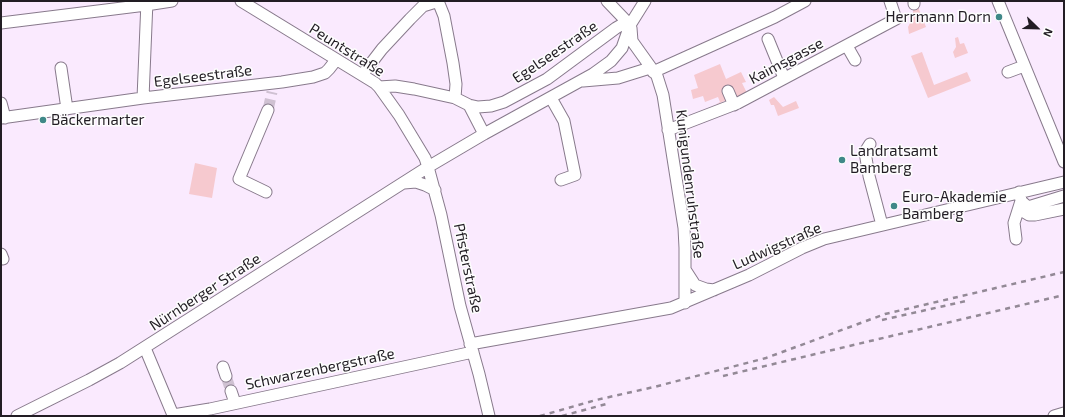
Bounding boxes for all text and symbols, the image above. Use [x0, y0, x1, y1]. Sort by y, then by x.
place label: Herrmann Dorn [886, 8, 991, 26]
north arrow [1017, 8, 1057, 48]
marker: Herrmann Dorn [994, 12, 1004, 22]
street label: Egelseestraße [509, 17, 601, 87]
street label: Peuntstraße [306, 20, 388, 80]
text: N [1041, 27, 1056, 39]
street label: Kaimsgasse [746, 34, 826, 88]
street label: Egelseestraße [153, 61, 253, 91]
street label: Kunigundenruhstraße [672, 109, 708, 259]
place label: Bäckermarter [51, 111, 145, 129]
marker: Bäckermarter [38, 115, 48, 125]
place label: Landratsamt Bamberg [850, 142, 938, 177]
marker: Landratsamt Bamberg [837, 155, 847, 165]
place label: Euro-Akademie Bamberg [902, 188, 1007, 223]
marker: Euro-Akademie Bamberg [889, 201, 899, 211]
street label: Ludwigstraße [730, 218, 824, 274]
street label: Pfisterstraße [450, 222, 486, 314]
street label: Nürnberger Straße [146, 249, 264, 335]
street label: Schwarzenbergstraße [244, 344, 396, 394]

